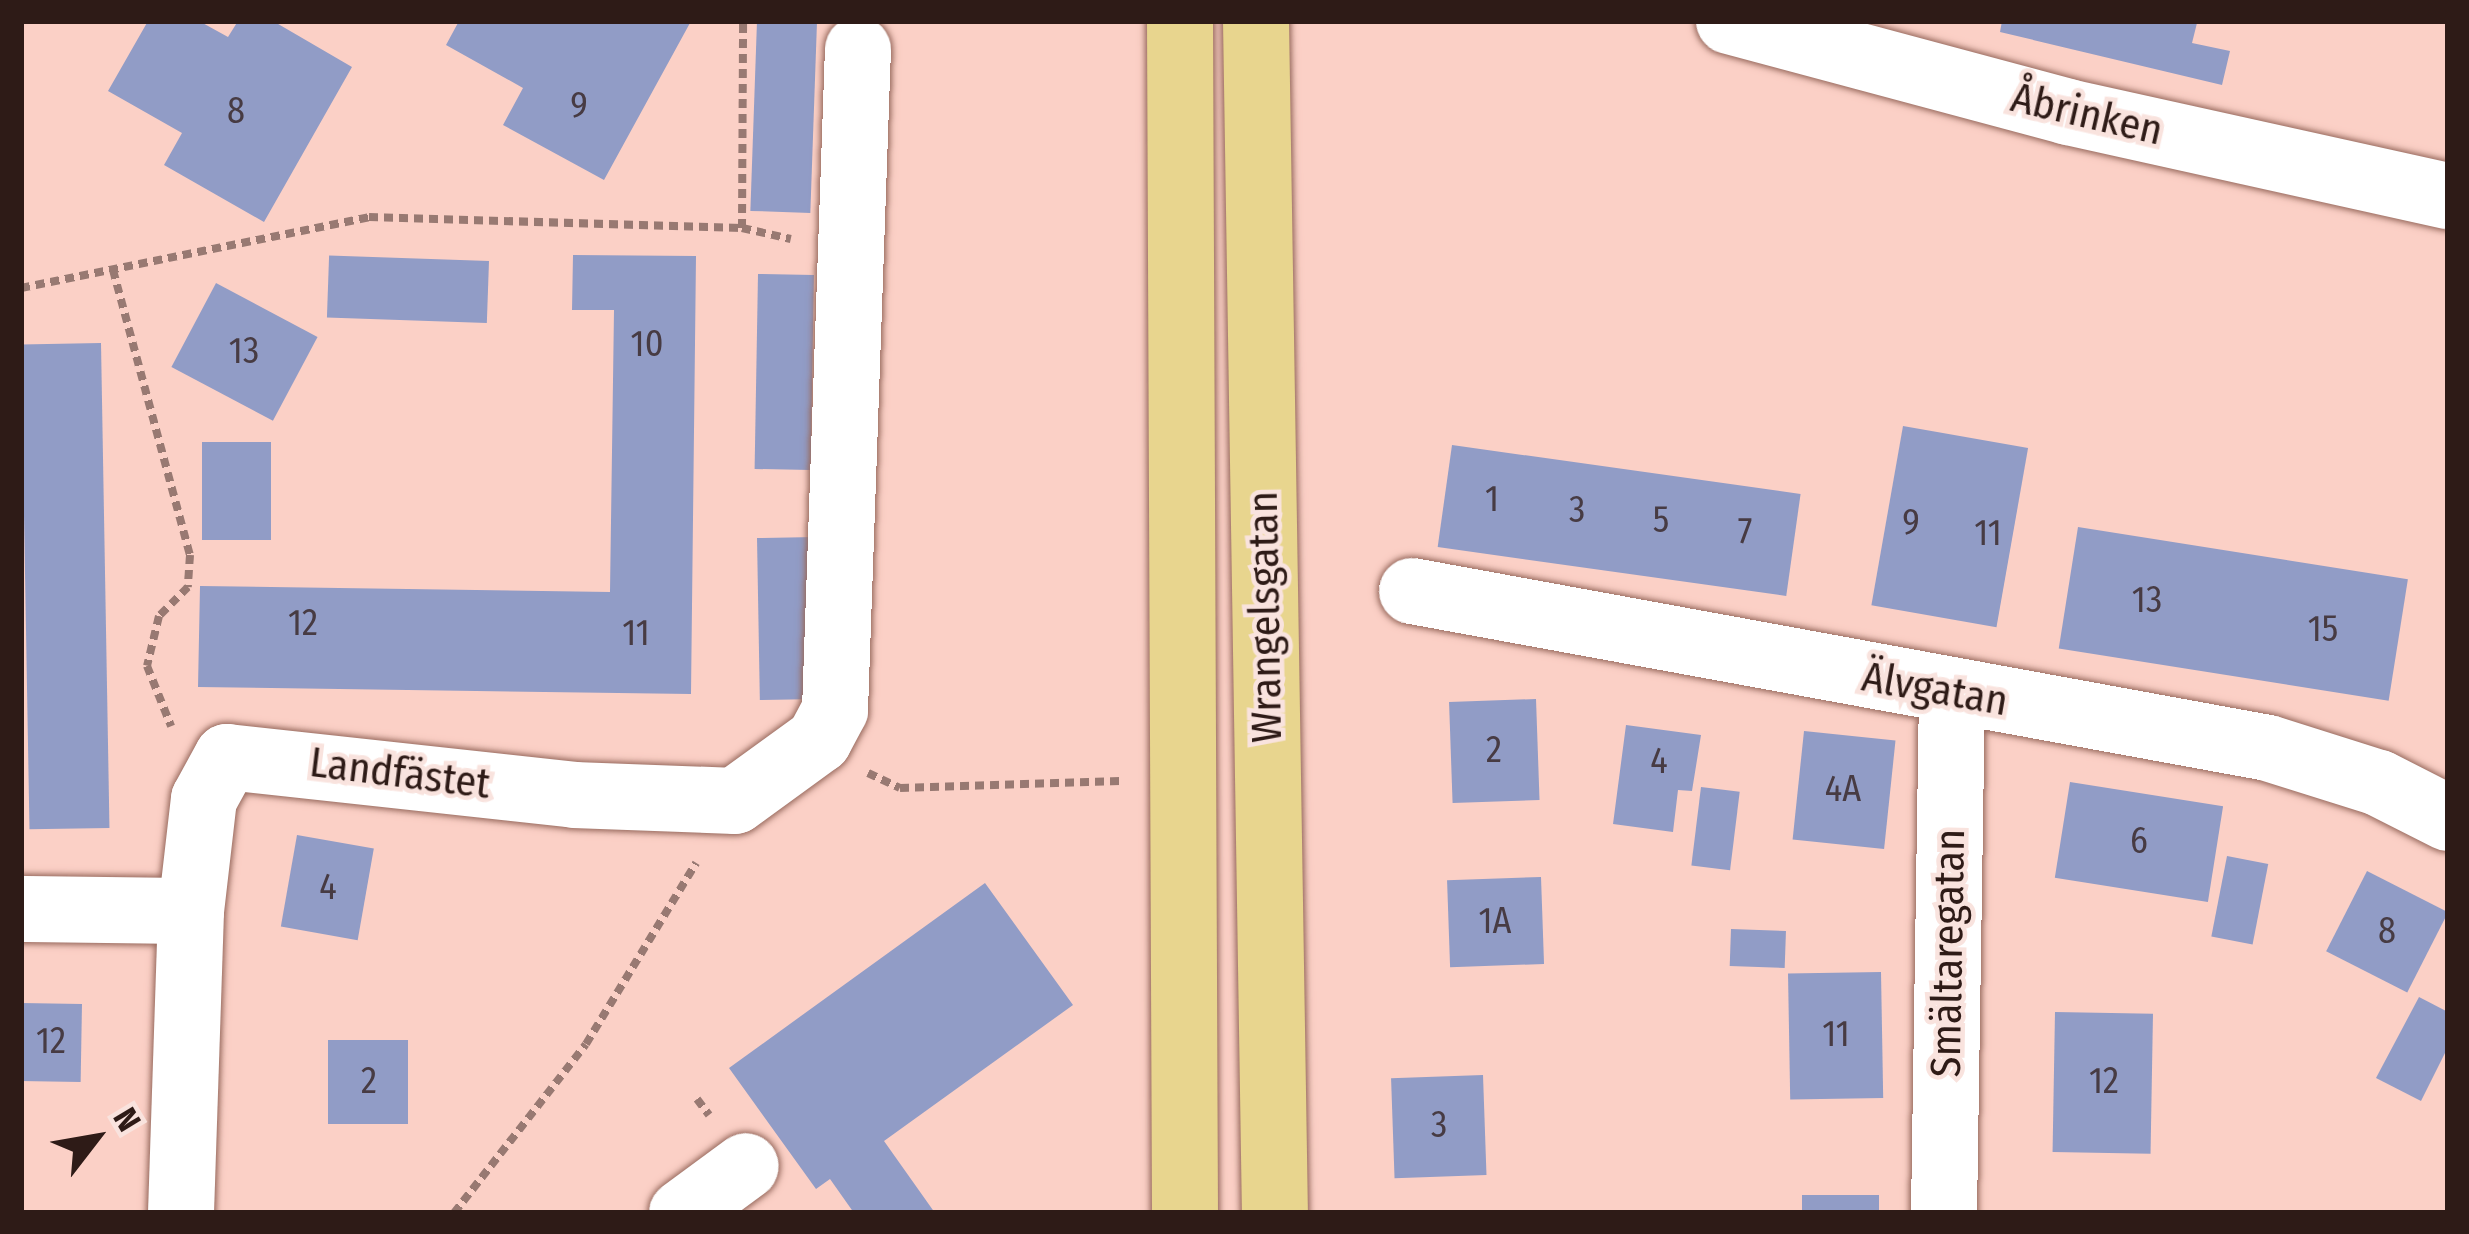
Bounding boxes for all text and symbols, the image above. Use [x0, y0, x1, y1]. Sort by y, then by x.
street label: Åbrinken [2006, 72, 2168, 156]
house number: 9 [570, 85, 588, 129]
house number: 8 [227, 90, 245, 134]
house number: 10 [631, 323, 663, 367]
house number: 13 [229, 330, 259, 374]
house number: 1 [1485, 478, 1499, 522]
house number: 3 [1569, 489, 1585, 533]
street label: Wrangelsgatan [1238, 491, 1292, 743]
house number: 5 [1653, 499, 1669, 543]
house number: 9 [1902, 502, 1920, 546]
house number: 7 [1738, 510, 1752, 554]
house number: 11 [1974, 512, 2002, 556]
house number: 13 [2132, 579, 2162, 623]
house number: 12 [288, 602, 318, 646]
house number: 15 [2308, 608, 2338, 652]
house number: 11 [622, 612, 650, 656]
street label: Älvgatan [1858, 651, 2012, 727]
house number: 2 [1486, 729, 1502, 773]
street label: Landfästet [307, 737, 493, 809]
house number: 4 [1650, 740, 1668, 784]
house number: 4A [1825, 768, 1861, 812]
house number: 6 [2130, 820, 2148, 864]
street label: Smältaregatan [1921, 828, 1975, 1078]
house number: 4 [319, 866, 337, 910]
house number: 1A [1479, 900, 1511, 944]
house number: 8 [2378, 910, 2396, 954]
house number: 11 [1822, 1013, 1850, 1057]
house number: 12 [36, 1020, 66, 1064]
house number: 2 [361, 1060, 377, 1104]
house number: 12 [2089, 1060, 2119, 1104]
north arrow [36, 1078, 156, 1198]
text: N [105, 1101, 149, 1138]
house number: 3 [1431, 1104, 1447, 1148]

